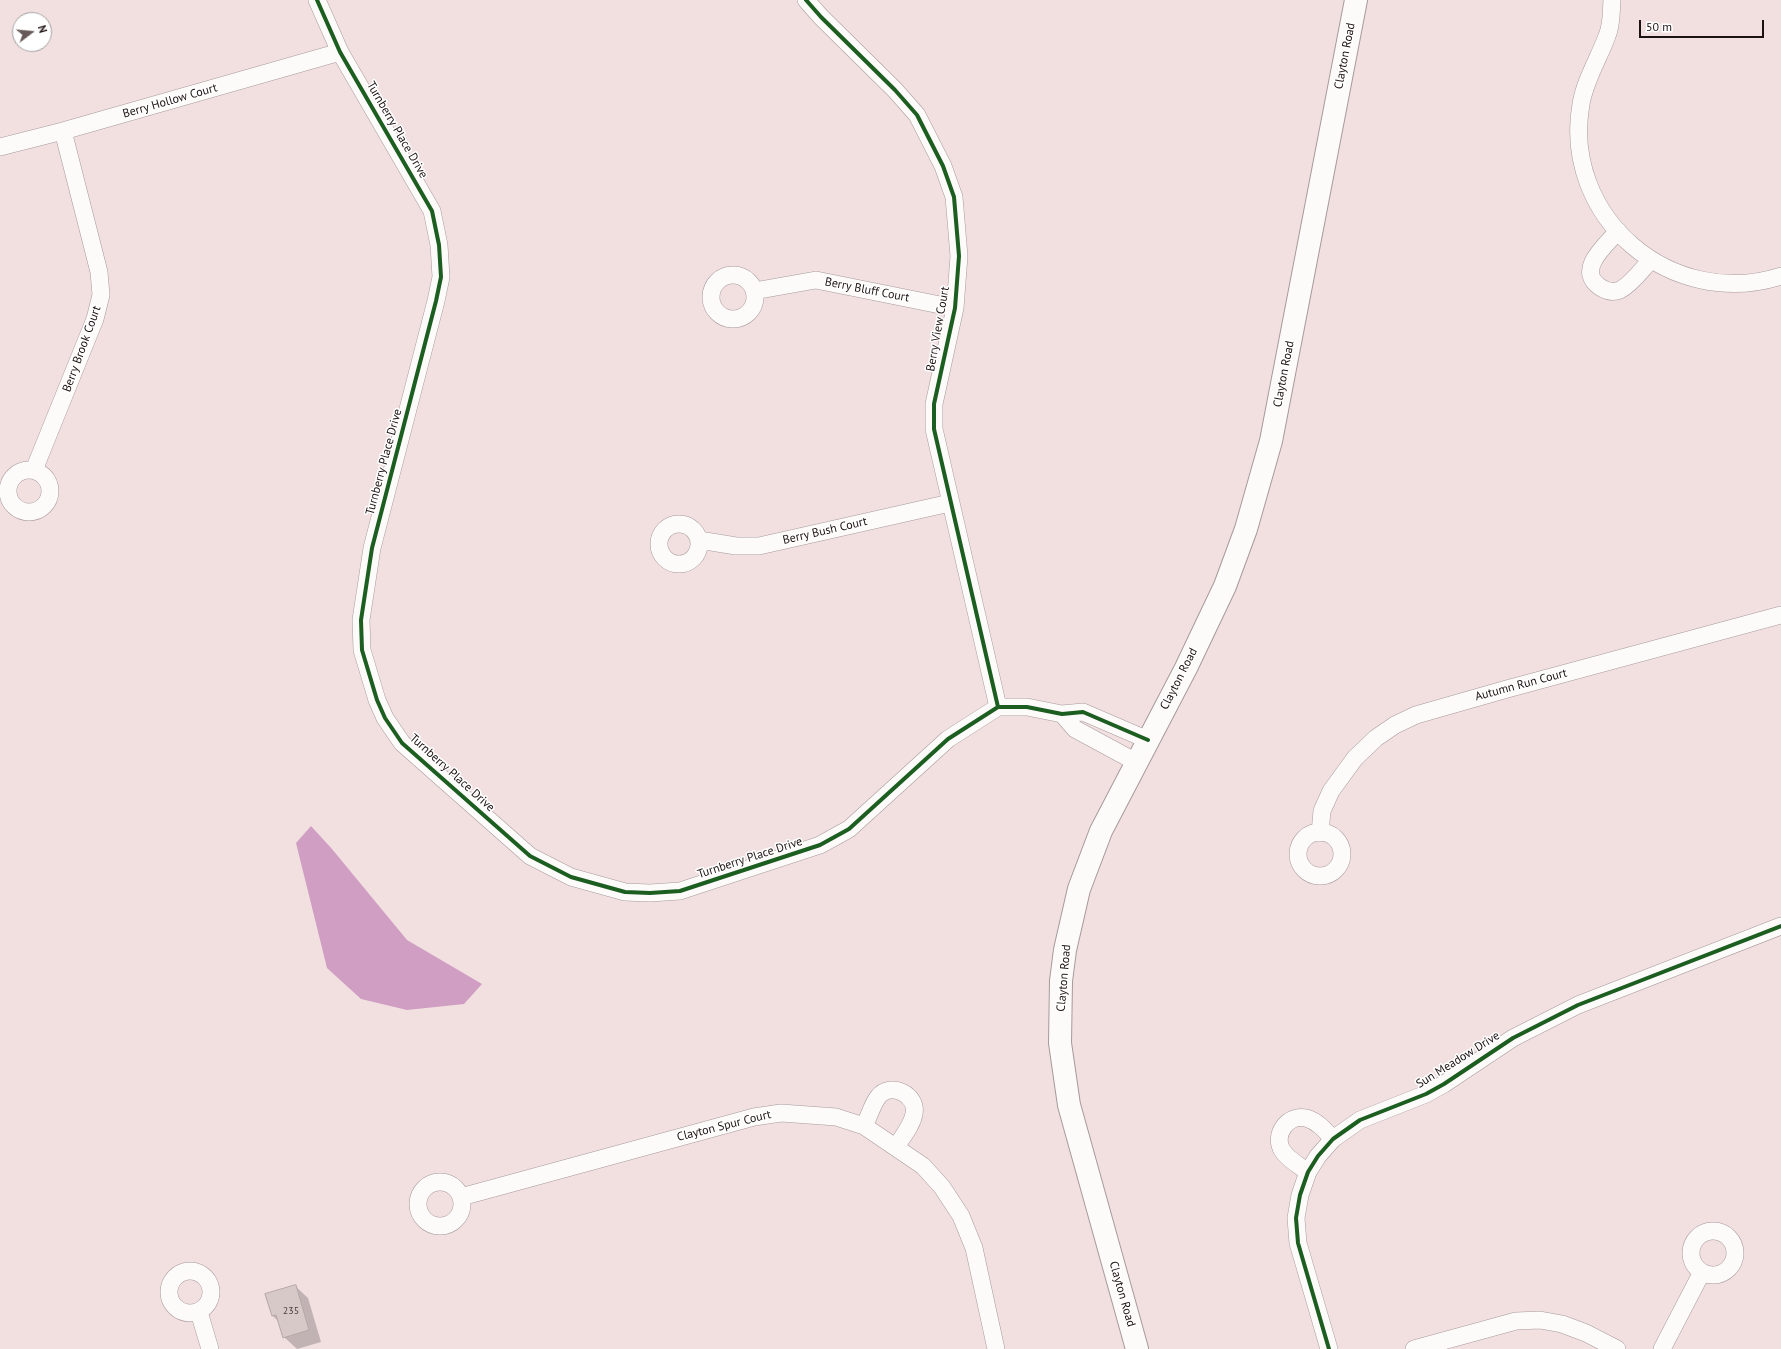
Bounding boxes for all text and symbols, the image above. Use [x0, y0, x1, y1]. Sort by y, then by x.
north arrow [12, 12, 52, 52]
scale bar [1641, 12, 1766, 38]
text: 50 m [1646, 19, 1672, 34]
street label: Clayton Road [1331, 22, 1359, 90]
text: N [35, 24, 50, 34]
street label: Turnberry Place Drive [363, 79, 431, 181]
street label: Berry Hollow Court [121, 81, 219, 121]
street label: Berry Bluff Court [824, 275, 910, 305]
street label: Berry View Court [923, 285, 953, 373]
street label: Berry Brook Court [60, 304, 104, 394]
street label: Clayton Road [1270, 340, 1298, 408]
street label: Turnberry Place Drive [363, 407, 405, 517]
street label: Berry Bush Court [781, 514, 869, 548]
street label: Clayton Road [1157, 646, 1201, 712]
street label: Autumn Run Court [1473, 666, 1569, 704]
street label: Turnberry Place Drive [406, 731, 498, 815]
street label: Turnberry Place Drive [696, 834, 804, 882]
street label: Clayton Road [1054, 944, 1074, 1012]
street label: Sun Meadow Drive [1414, 1029, 1502, 1091]
street label: Clayton Spur Court [675, 1107, 773, 1145]
street label: Clayton Road [1106, 1260, 1138, 1328]
house number: 235 [283, 1305, 299, 1317]

